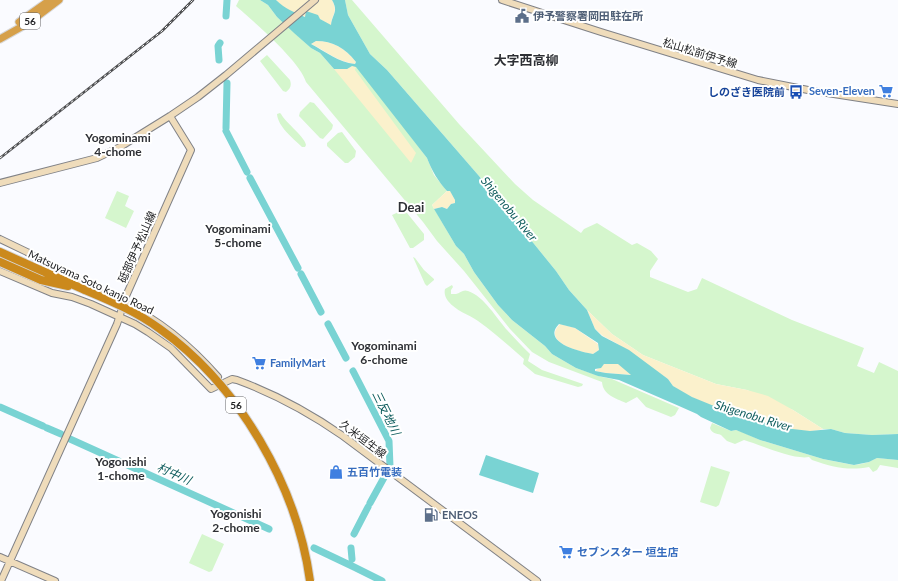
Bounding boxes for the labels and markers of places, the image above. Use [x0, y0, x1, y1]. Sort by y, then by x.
public building icon: 伊予警察署岡田駐在所 [514, 8, 530, 24]
place label: 伊予警察署岡田駐在所 [533, 9, 643, 22]
supermarket icon: Seven-Eleven [878, 83, 894, 99]
bus stop icon: しのざき医院前 [788, 84, 804, 100]
place label: Seven-Eleven [809, 84, 875, 97]
place label: しのざき医院前 [708, 85, 785, 98]
supermarket icon: FamilyMart [251, 355, 267, 371]
place label: FamilyMart [270, 356, 326, 369]
shop icon: 五百竹電装 [328, 464, 344, 480]
place label: 五百竹電装 [347, 465, 402, 478]
fuel station icon: ENEOS [423, 507, 439, 523]
place label: ENEOS [442, 508, 478, 521]
supermarket icon: セブンスター 垣生店 [558, 544, 574, 560]
place label: セブンスター 垣生店 [577, 545, 678, 558]

